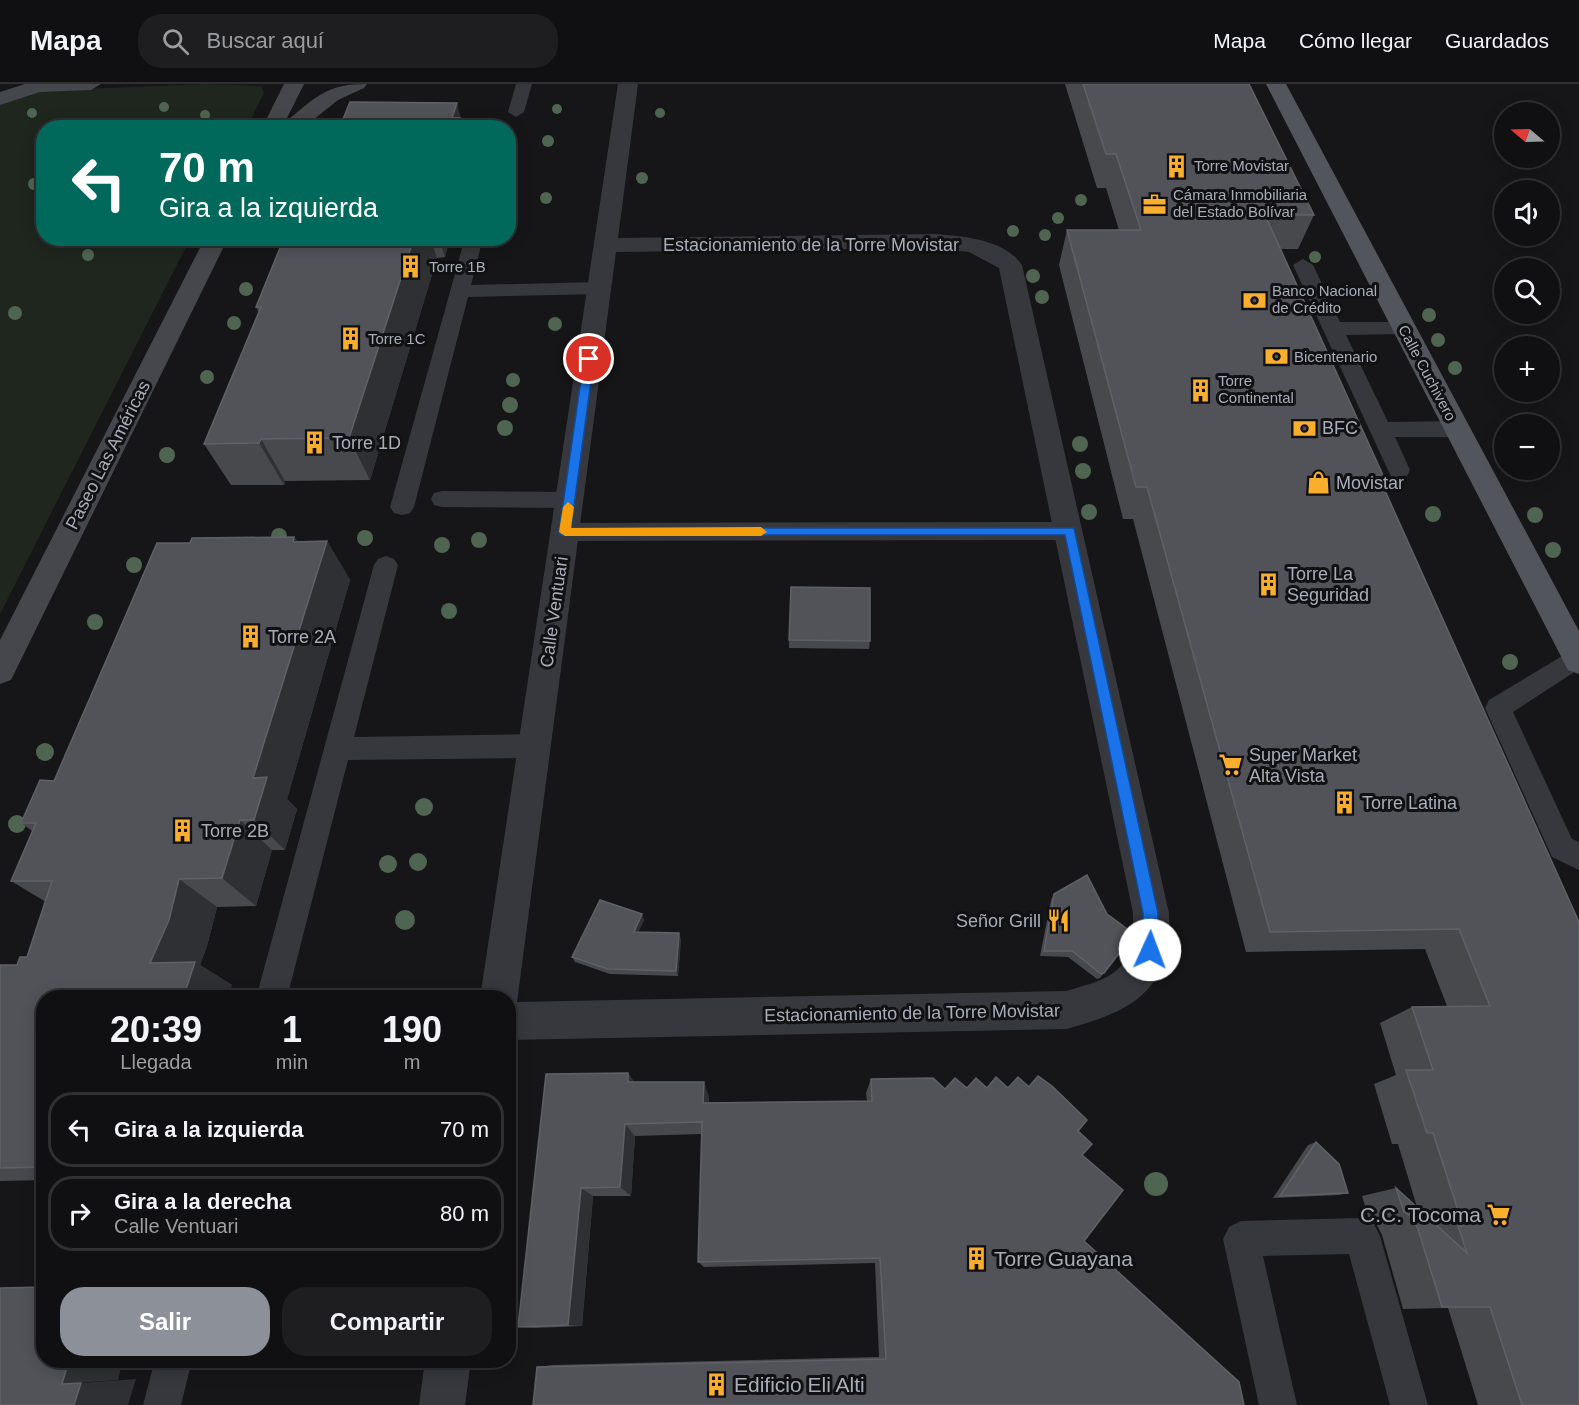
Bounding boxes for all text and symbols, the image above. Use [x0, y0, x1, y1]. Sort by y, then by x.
search box [138, 14, 558, 68]
text: Mapa [30, 25, 102, 56]
icon: search [159, 25, 192, 58]
text: Buscar aquí [207, 28, 324, 53]
text: Mapa [1213, 29, 1266, 52]
text: Cómo llegar [1299, 29, 1412, 52]
text: Guardados [1445, 29, 1549, 52]
north arrow [1494, 102, 1560, 168]
map controls [1494, 102, 1560, 480]
icon: left [60, 144, 138, 222]
text: 70 m [159, 144, 255, 191]
building icon: Torre Movistar [1163, 153, 1189, 179]
place label: Torre Movistar [1194, 157, 1289, 174]
button: sound [1494, 180, 1560, 246]
place label: Cámara Inmobiliaria del Estado Bolívar [1173, 186, 1308, 220]
office icon: Cámara Inmobiliaria del Estado Bolívar [1142, 191, 1168, 217]
text: Gira a la izquierda [159, 193, 378, 223]
street label: Estacionamiento de la Torre Movistar [663, 235, 959, 255]
building icon: Torre 1B [398, 254, 424, 280]
place label: Torre 1B [429, 258, 486, 275]
button: search [1494, 258, 1560, 324]
place label: Banco Nacional de Crédito [1272, 282, 1377, 316]
bank icon: Banco Nacional de Crédito [1241, 287, 1267, 313]
street label: Calle Cuchivero [1395, 322, 1460, 424]
building icon: Torre 1C [337, 326, 363, 352]
place label: Torre 1C [368, 330, 426, 347]
pin [563, 333, 614, 384]
button: + [1494, 336, 1560, 402]
icon: arrive [572, 342, 605, 375]
bank icon: Bicentenario [1263, 344, 1289, 370]
place label: Bicentenario [1294, 348, 1377, 365]
place label: Torre Continental [1218, 372, 1294, 406]
street label: Paseo Las Américas [62, 377, 154, 533]
building icon: Torre Continental [1187, 377, 1213, 403]
button: − [1494, 414, 1560, 480]
bank icon: BFC [1291, 415, 1317, 441]
place label: BFC [1322, 418, 1358, 438]
building icon: Torre 1D [301, 430, 327, 456]
place label: Torre 1D [332, 433, 401, 453]
shop icon: Movistar [1305, 470, 1331, 496]
place label: Movistar [1336, 473, 1404, 493]
street label: Calle Ventuari [536, 555, 572, 669]
place label: Torre La Seguridad [1287, 564, 1369, 605]
building icon: Torre La Seguridad [1256, 571, 1282, 597]
building icon: Torre 2A [237, 624, 263, 650]
place label: Torre 2A [268, 627, 336, 647]
place label: Super Market Alta Vista [1249, 745, 1357, 786]
supermarket icon: Super Market Alta Vista [1218, 752, 1244, 778]
building icon: Torre Latina [1331, 790, 1357, 816]
place label: Torre Latina [1362, 793, 1458, 813]
building icon: Torre 2B [170, 818, 196, 844]
place label: Torre 2B [201, 821, 269, 841]
restaurant icon: Señor Grill [1046, 908, 1072, 934]
place label: Señor Grill [956, 911, 1041, 931]
position arrow [1118, 918, 1182, 982]
street label: Estacionamiento de la Torre Movistar [764, 1000, 1060, 1026]
text: 20:39 [110, 1009, 202, 1050]
text: 1 [282, 1009, 302, 1050]
text: 190 [382, 1009, 442, 1050]
text: Llegada [120, 1051, 192, 1073]
text: min [276, 1051, 308, 1073]
text: m [404, 1051, 420, 1073]
icon: left [63, 1113, 96, 1146]
text: Gira a la izquierda [114, 1117, 304, 1142]
text: 70 m [440, 1117, 489, 1142]
text: Gira a la derecha [114, 1189, 291, 1214]
icon: right [63, 1197, 96, 1230]
text: 80 m [440, 1201, 489, 1226]
supermarket icon: C.C. Tocoma [1486, 1202, 1512, 1228]
place label: C.C. Tocoma [1360, 1203, 1481, 1226]
text: Calle Ventuari [114, 1215, 239, 1237]
building icon: Torre Guayana [963, 1246, 989, 1272]
place label: Torre Guayana [994, 1247, 1133, 1270]
button: Salir [60, 1287, 270, 1356]
button: Compartir [282, 1287, 492, 1356]
building icon: Edificio Eli Alti [703, 1372, 729, 1398]
place label: Edificio Eli Alti [734, 1373, 865, 1396]

